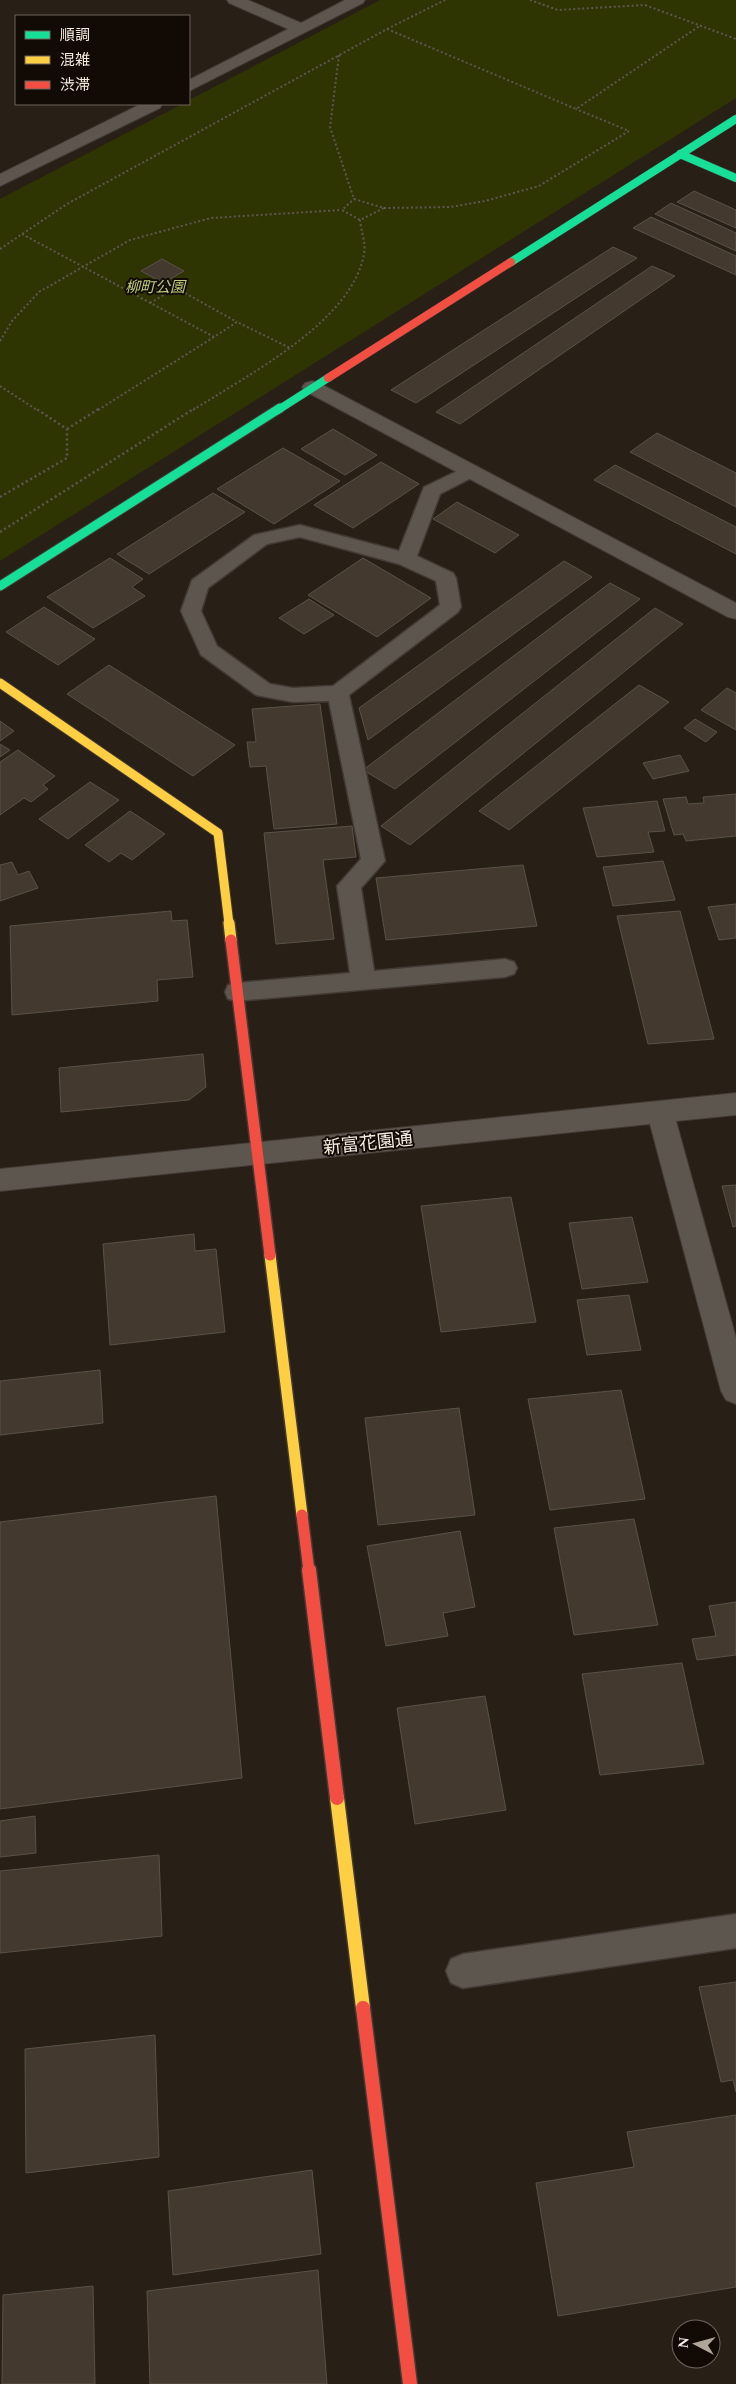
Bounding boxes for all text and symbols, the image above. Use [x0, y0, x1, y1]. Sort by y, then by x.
legend [15, 15, 190, 105]
text: 順調 [60, 24, 90, 47]
text: 混雑 [60, 49, 90, 72]
text: 渋滞 [60, 74, 90, 97]
park label: 柳町公園 [125, 276, 187, 299]
street label: 新富花園通 [322, 1125, 414, 1162]
north arrow [671, 2319, 721, 2369]
text: N [673, 2336, 695, 2349]

